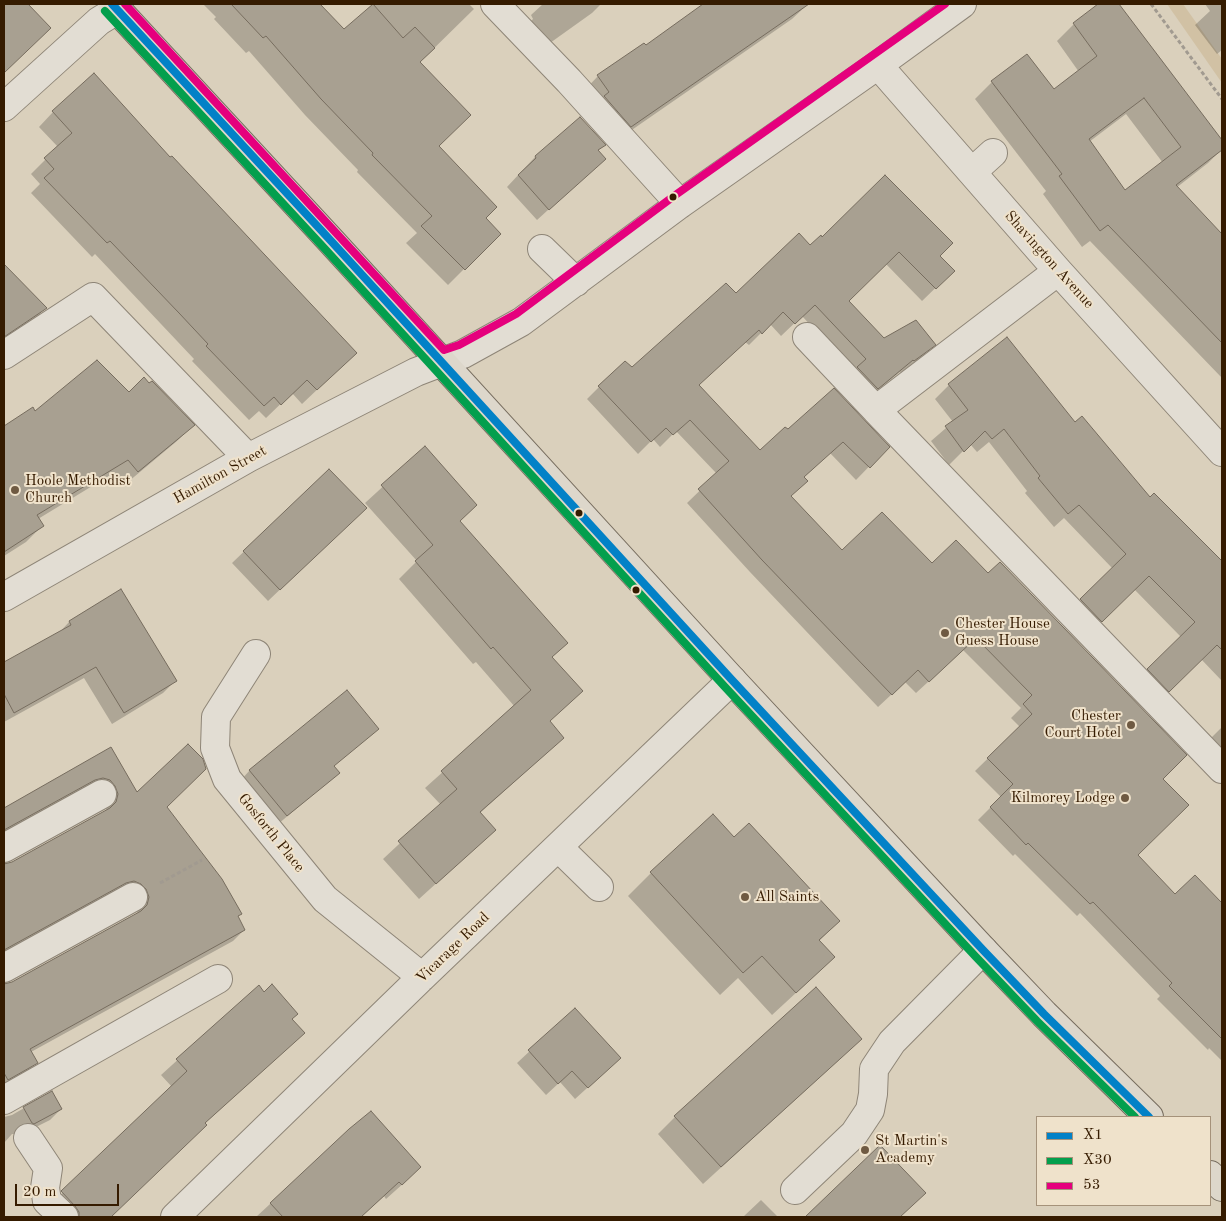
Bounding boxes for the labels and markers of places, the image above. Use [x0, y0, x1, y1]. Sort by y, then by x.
unlabelled marker [668, 192, 678, 202]
place label: Hoole Methodist Church [25, 472, 131, 507]
marker: Hoole Methodist Church [9, 484, 21, 496]
unlabelled marker [574, 508, 584, 518]
unlabelled marker [631, 585, 641, 595]
place label: Chester House Guess House [955, 615, 1050, 650]
marker: Chester House Guess House [939, 627, 951, 639]
place label: Chester Court Hotel [1044, 707, 1121, 742]
marker: Chester Court Hotel [1125, 719, 1137, 731]
place label: Kilmorey Lodge [1011, 789, 1115, 807]
marker: Kilmorey Lodge [1119, 792, 1131, 804]
place label: All Saints [755, 888, 819, 906]
marker: All Saints [739, 891, 751, 903]
place label: St Martin's Academy [875, 1132, 947, 1167]
marker: St Martin's Academy [859, 1144, 871, 1156]

